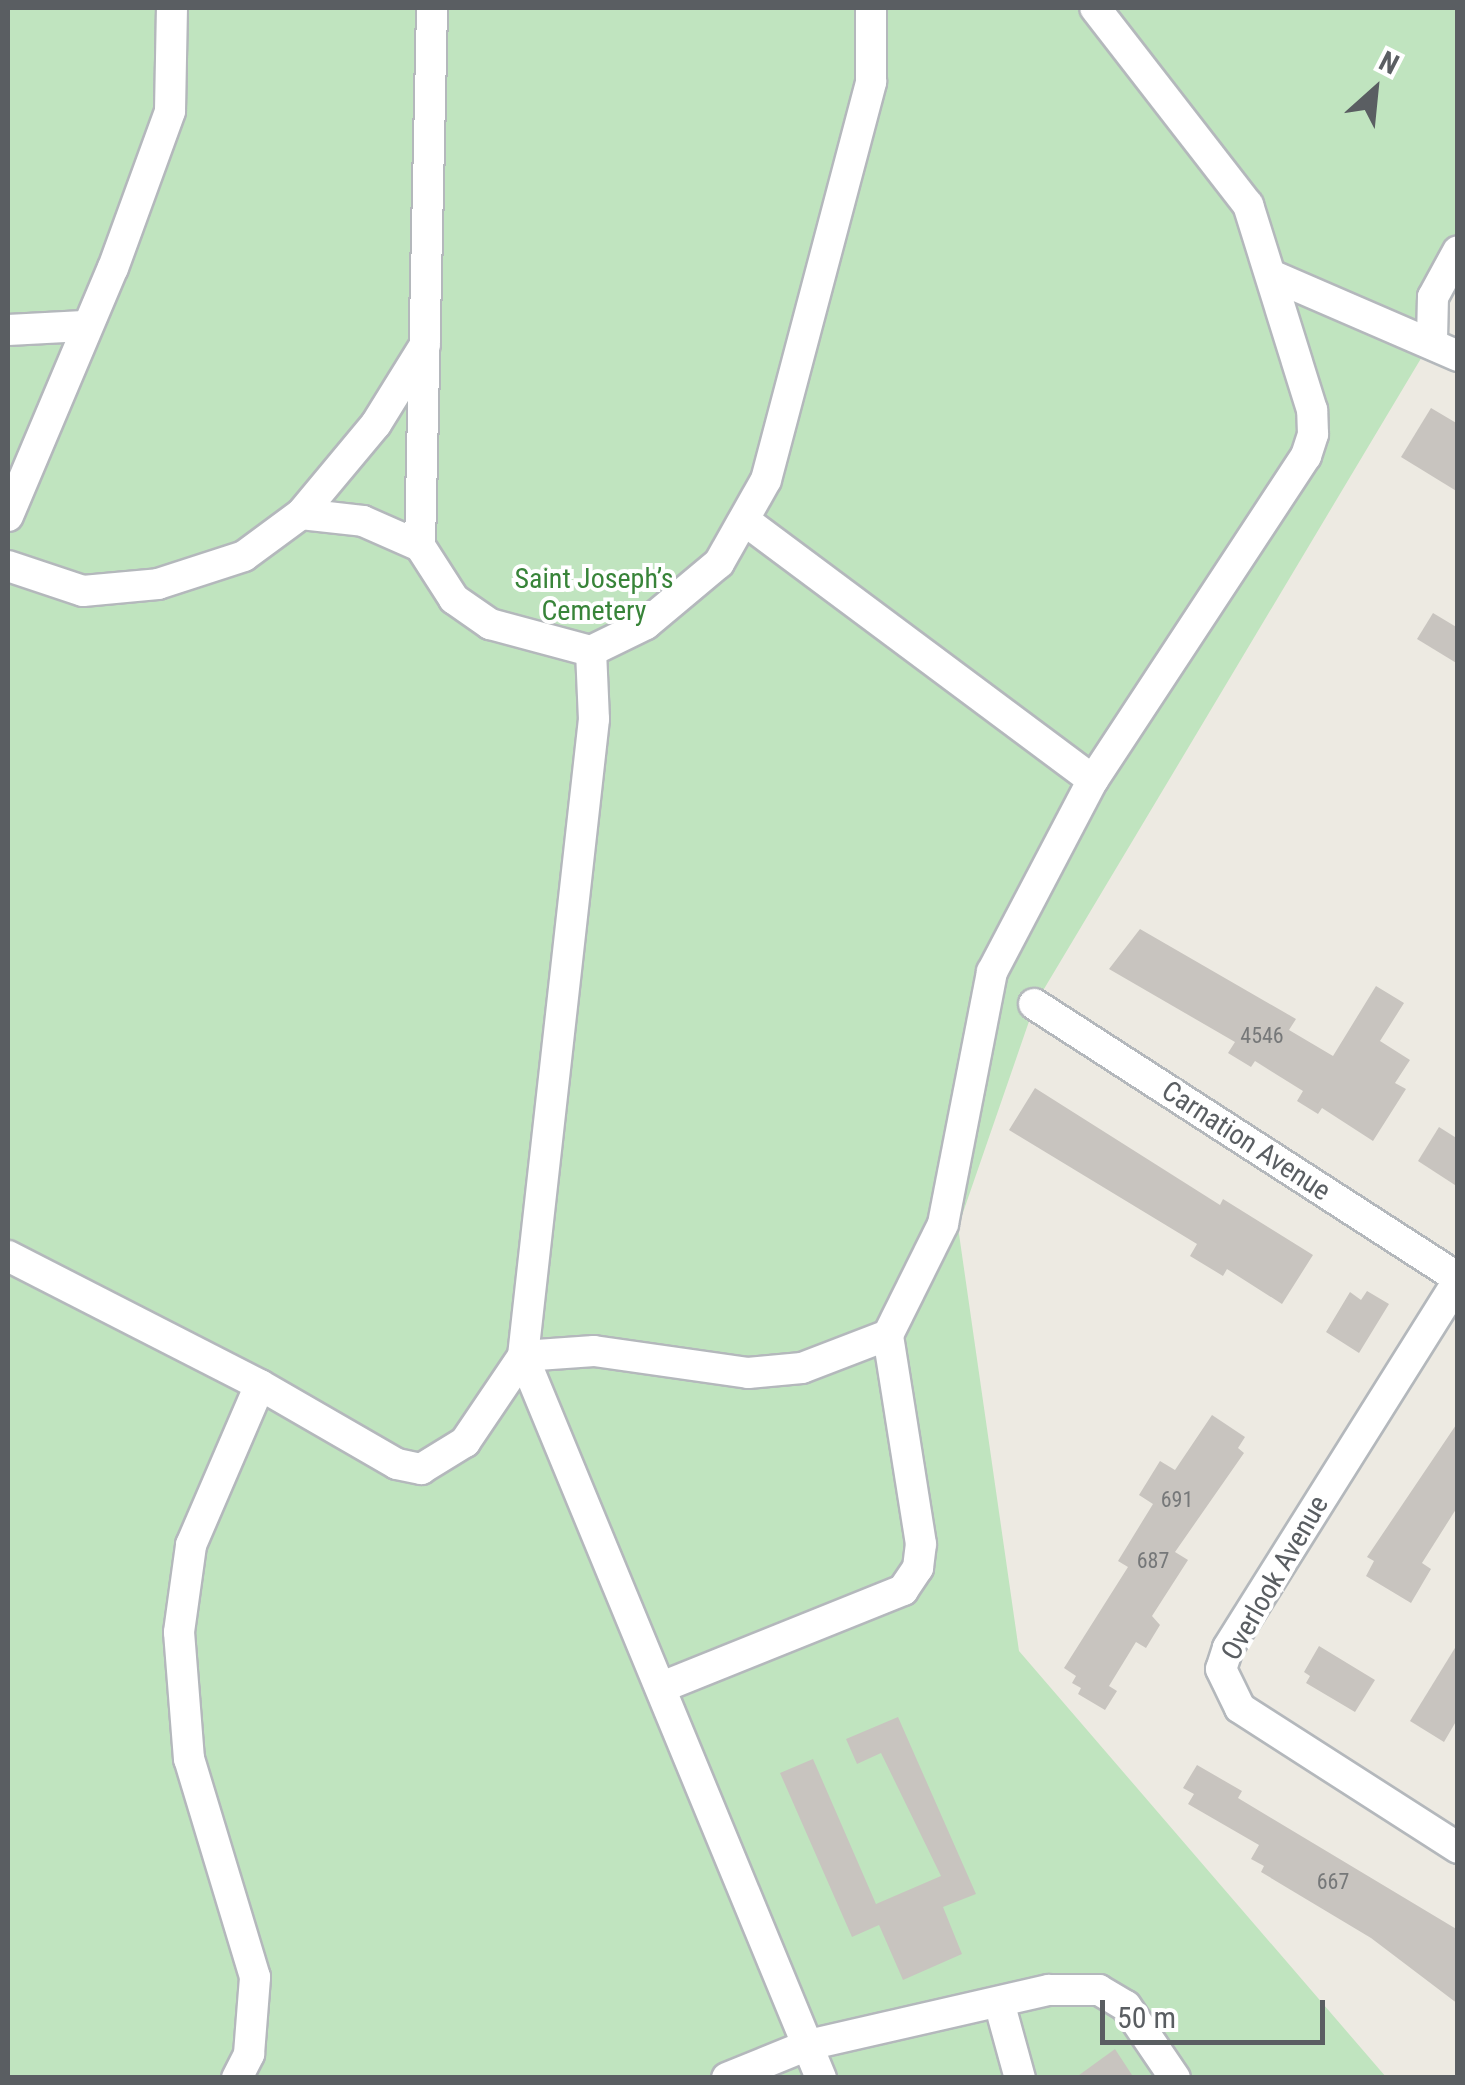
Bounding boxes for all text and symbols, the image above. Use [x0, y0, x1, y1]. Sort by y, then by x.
north arrow [1325, 40, 1425, 140]
text: N [1374, 44, 1404, 81]
park label: Saint Joseph’s Cemetery [514, 562, 674, 628]
house number: 4546 [1240, 1023, 1284, 1049]
street label: Carnation Avenue [1155, 1074, 1337, 1208]
house number: 691 [1161, 1487, 1193, 1513]
street label: Overlook Avenue [1214, 1490, 1336, 1666]
house number: 687 [1137, 1548, 1169, 1574]
house number: 667 [1317, 1869, 1349, 1895]
scale bar [1105, 1980, 1330, 2042]
text: 50 m [1117, 2000, 1176, 2035]

